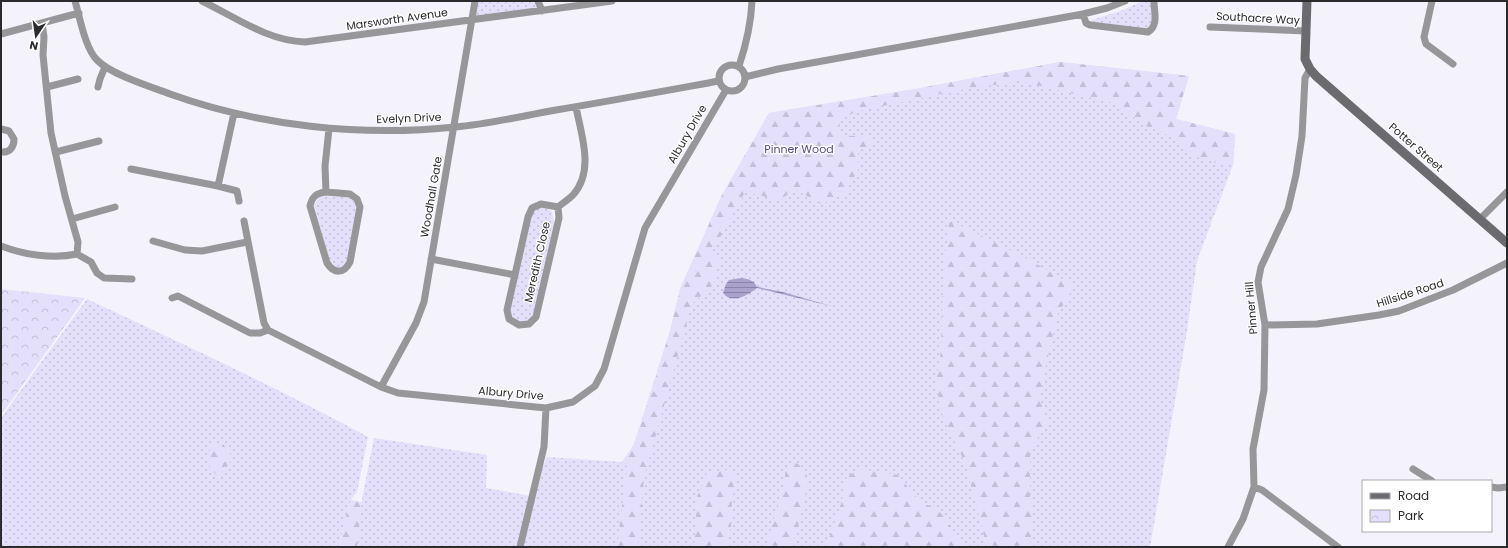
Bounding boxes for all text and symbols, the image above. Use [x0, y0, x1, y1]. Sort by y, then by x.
street label: Marsworth Avenue [345, 4, 449, 34]
street label: Southacre Way [1216, 8, 1301, 28]
north arrow [16, 16, 56, 56]
text: N [28, 37, 40, 54]
street label: Albury Drive [664, 102, 710, 166]
street label: Evelyn Drive [376, 109, 442, 127]
street label: Potter Street [1385, 119, 1447, 175]
park label: Pinner Wood [764, 141, 834, 157]
street label: Woodhall Gate [416, 155, 446, 239]
street label: Meredith Close [520, 220, 554, 304]
street label: Hillside Road [1374, 275, 1446, 311]
street label: Pinner Hill [1241, 281, 1261, 335]
street label: Albury Drive [478, 382, 544, 404]
legend [1362, 480, 1492, 532]
text: Road [1398, 487, 1429, 504]
text: Park [1398, 507, 1425, 524]

